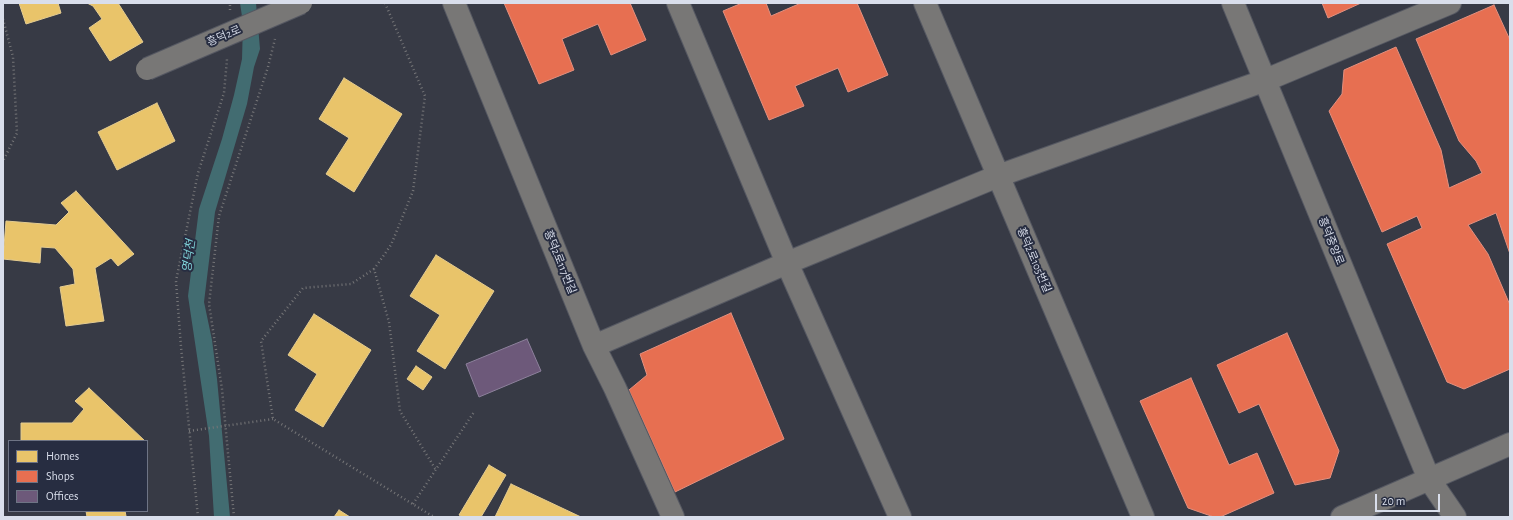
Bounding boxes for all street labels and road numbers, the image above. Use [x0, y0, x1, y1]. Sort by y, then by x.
street label: 흥덕2로 [205, 23, 243, 49]
street label: 흥덕중앙로 [1315, 215, 1347, 267]
street label: 흥덕2로105번길 [1014, 225, 1054, 295]
street label: 흥덕2로117번길 [541, 228, 579, 296]

